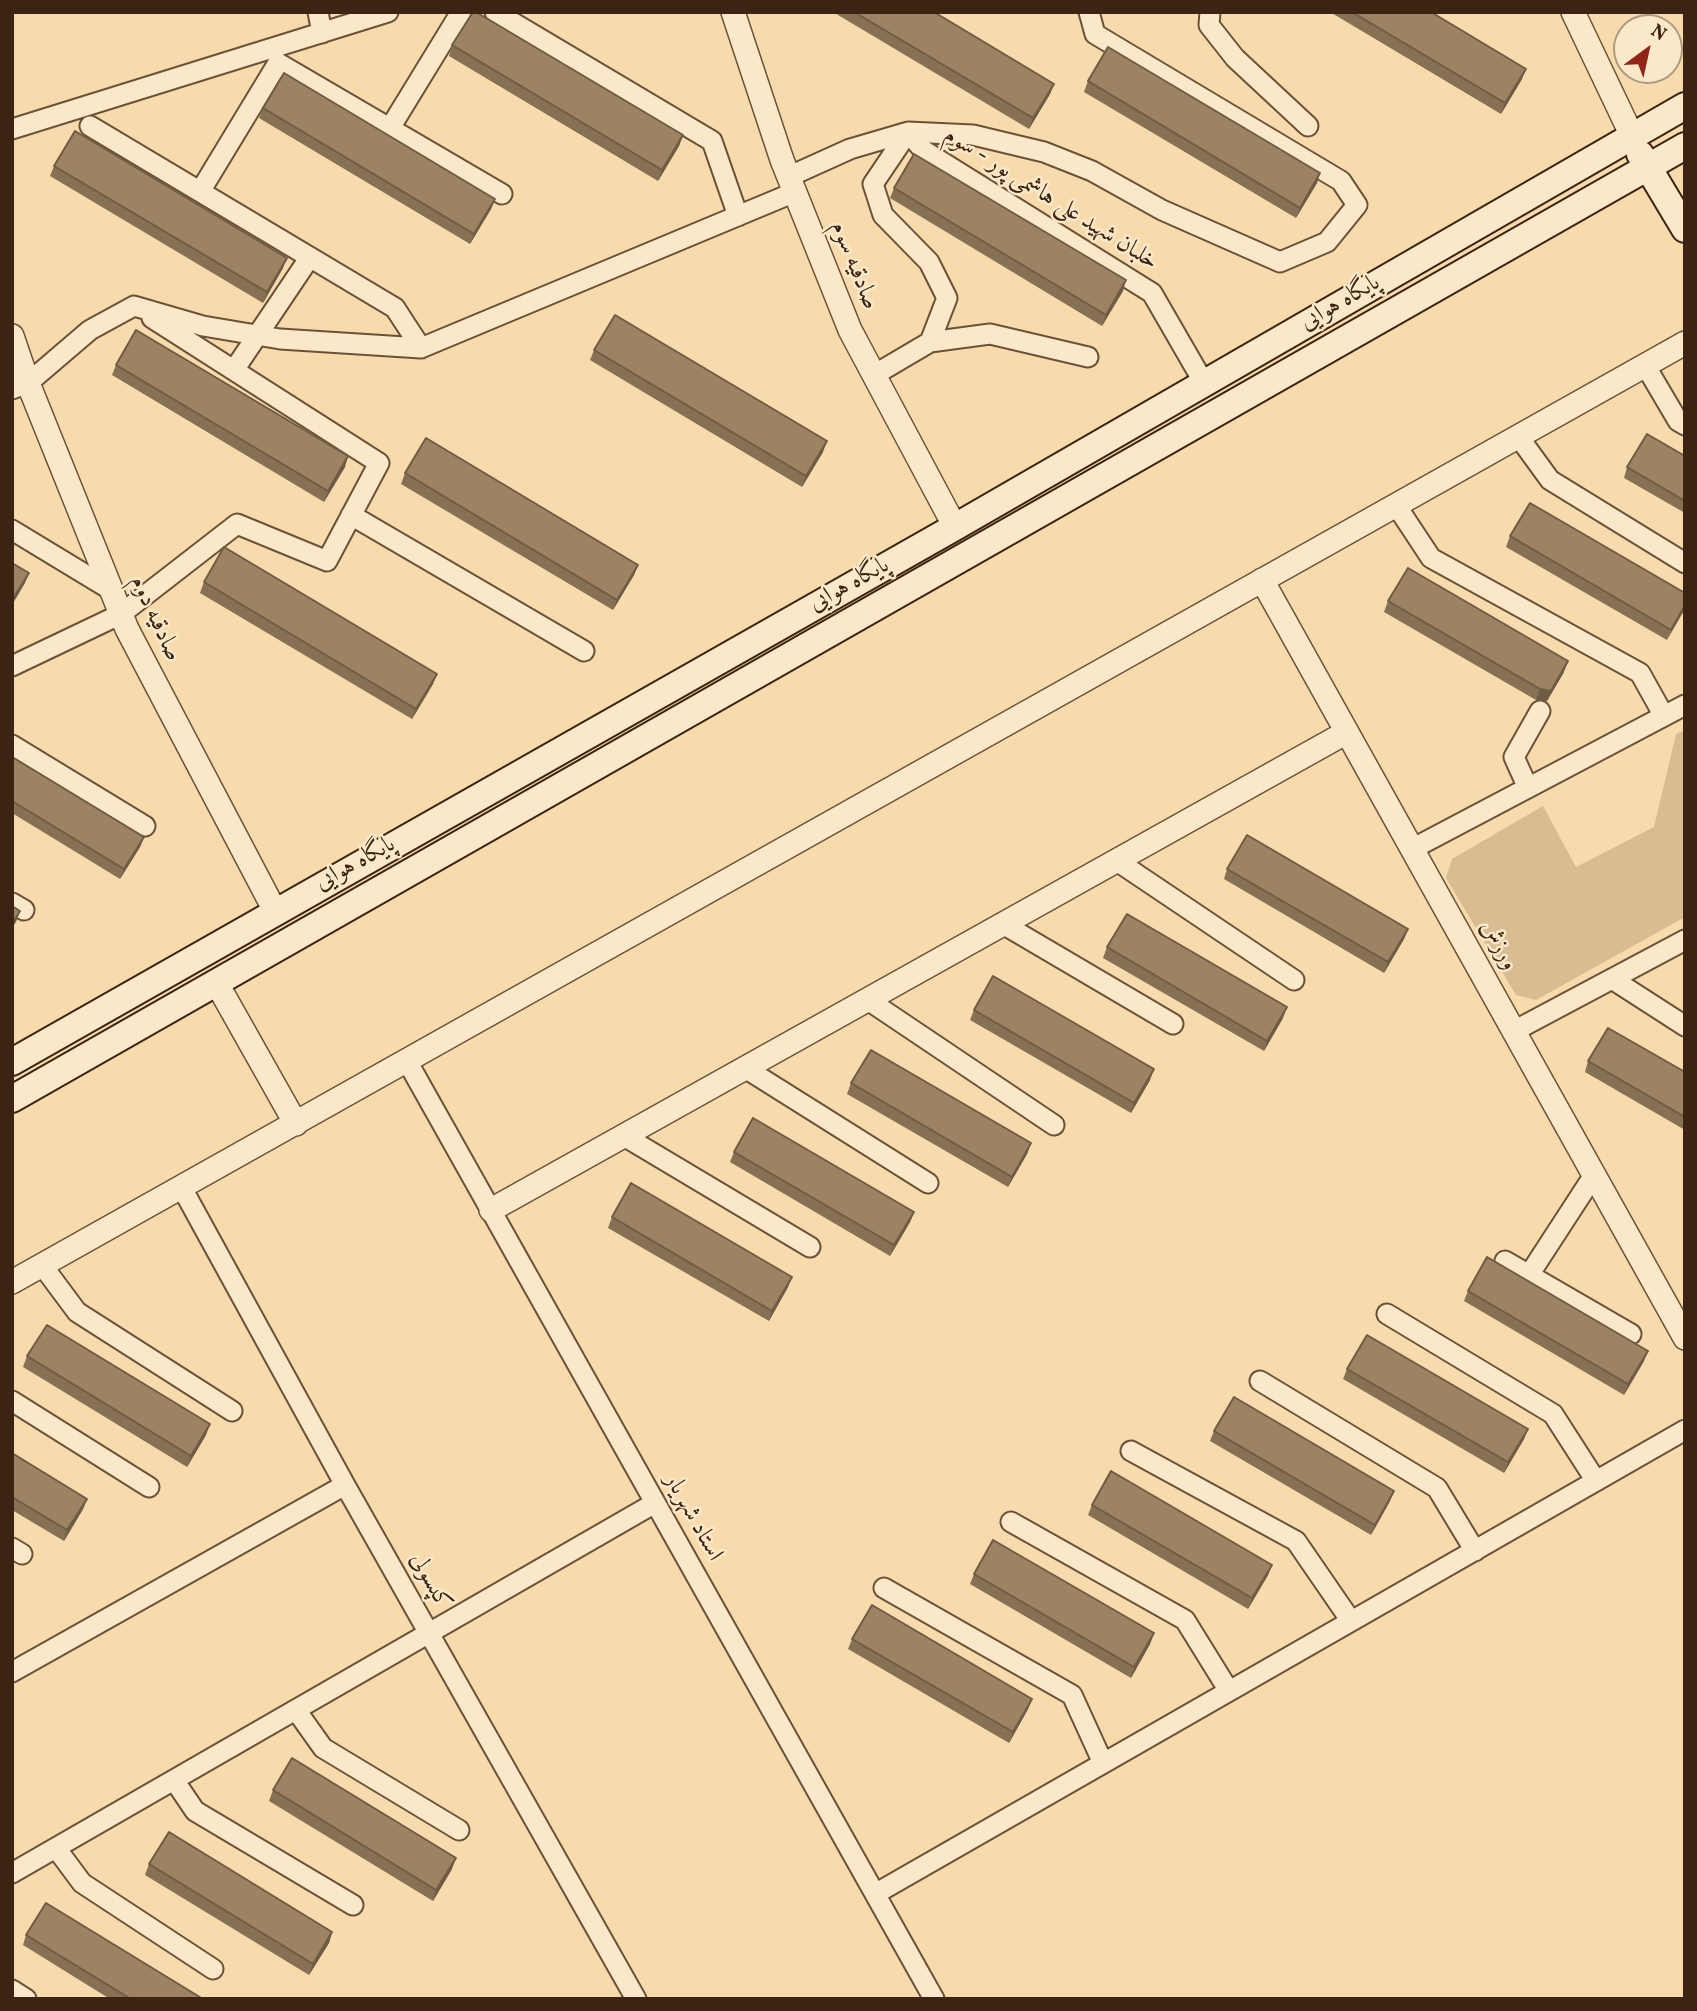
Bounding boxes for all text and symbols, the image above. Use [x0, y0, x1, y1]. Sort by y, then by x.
north arrow [1613, 14, 1683, 84]
text: N [1645, 18, 1671, 48]
street label: خلبان شهید علی هاشمی پور - سوم [938, 122, 1162, 278]
street label: صادقیه سوم [822, 218, 884, 314]
street label: پایگاه هوایی [1296, 270, 1386, 338]
street label: پایگاه هوایی [805, 552, 895, 620]
street label: صادقیه دوم [122, 572, 186, 666]
street label: پایگاه هوایی [311, 831, 401, 899]
street label: ورزش [1472, 916, 1522, 976]
street label: استاد شهریار [656, 1469, 728, 1567]
street label: کپسولی [402, 1548, 456, 1616]

